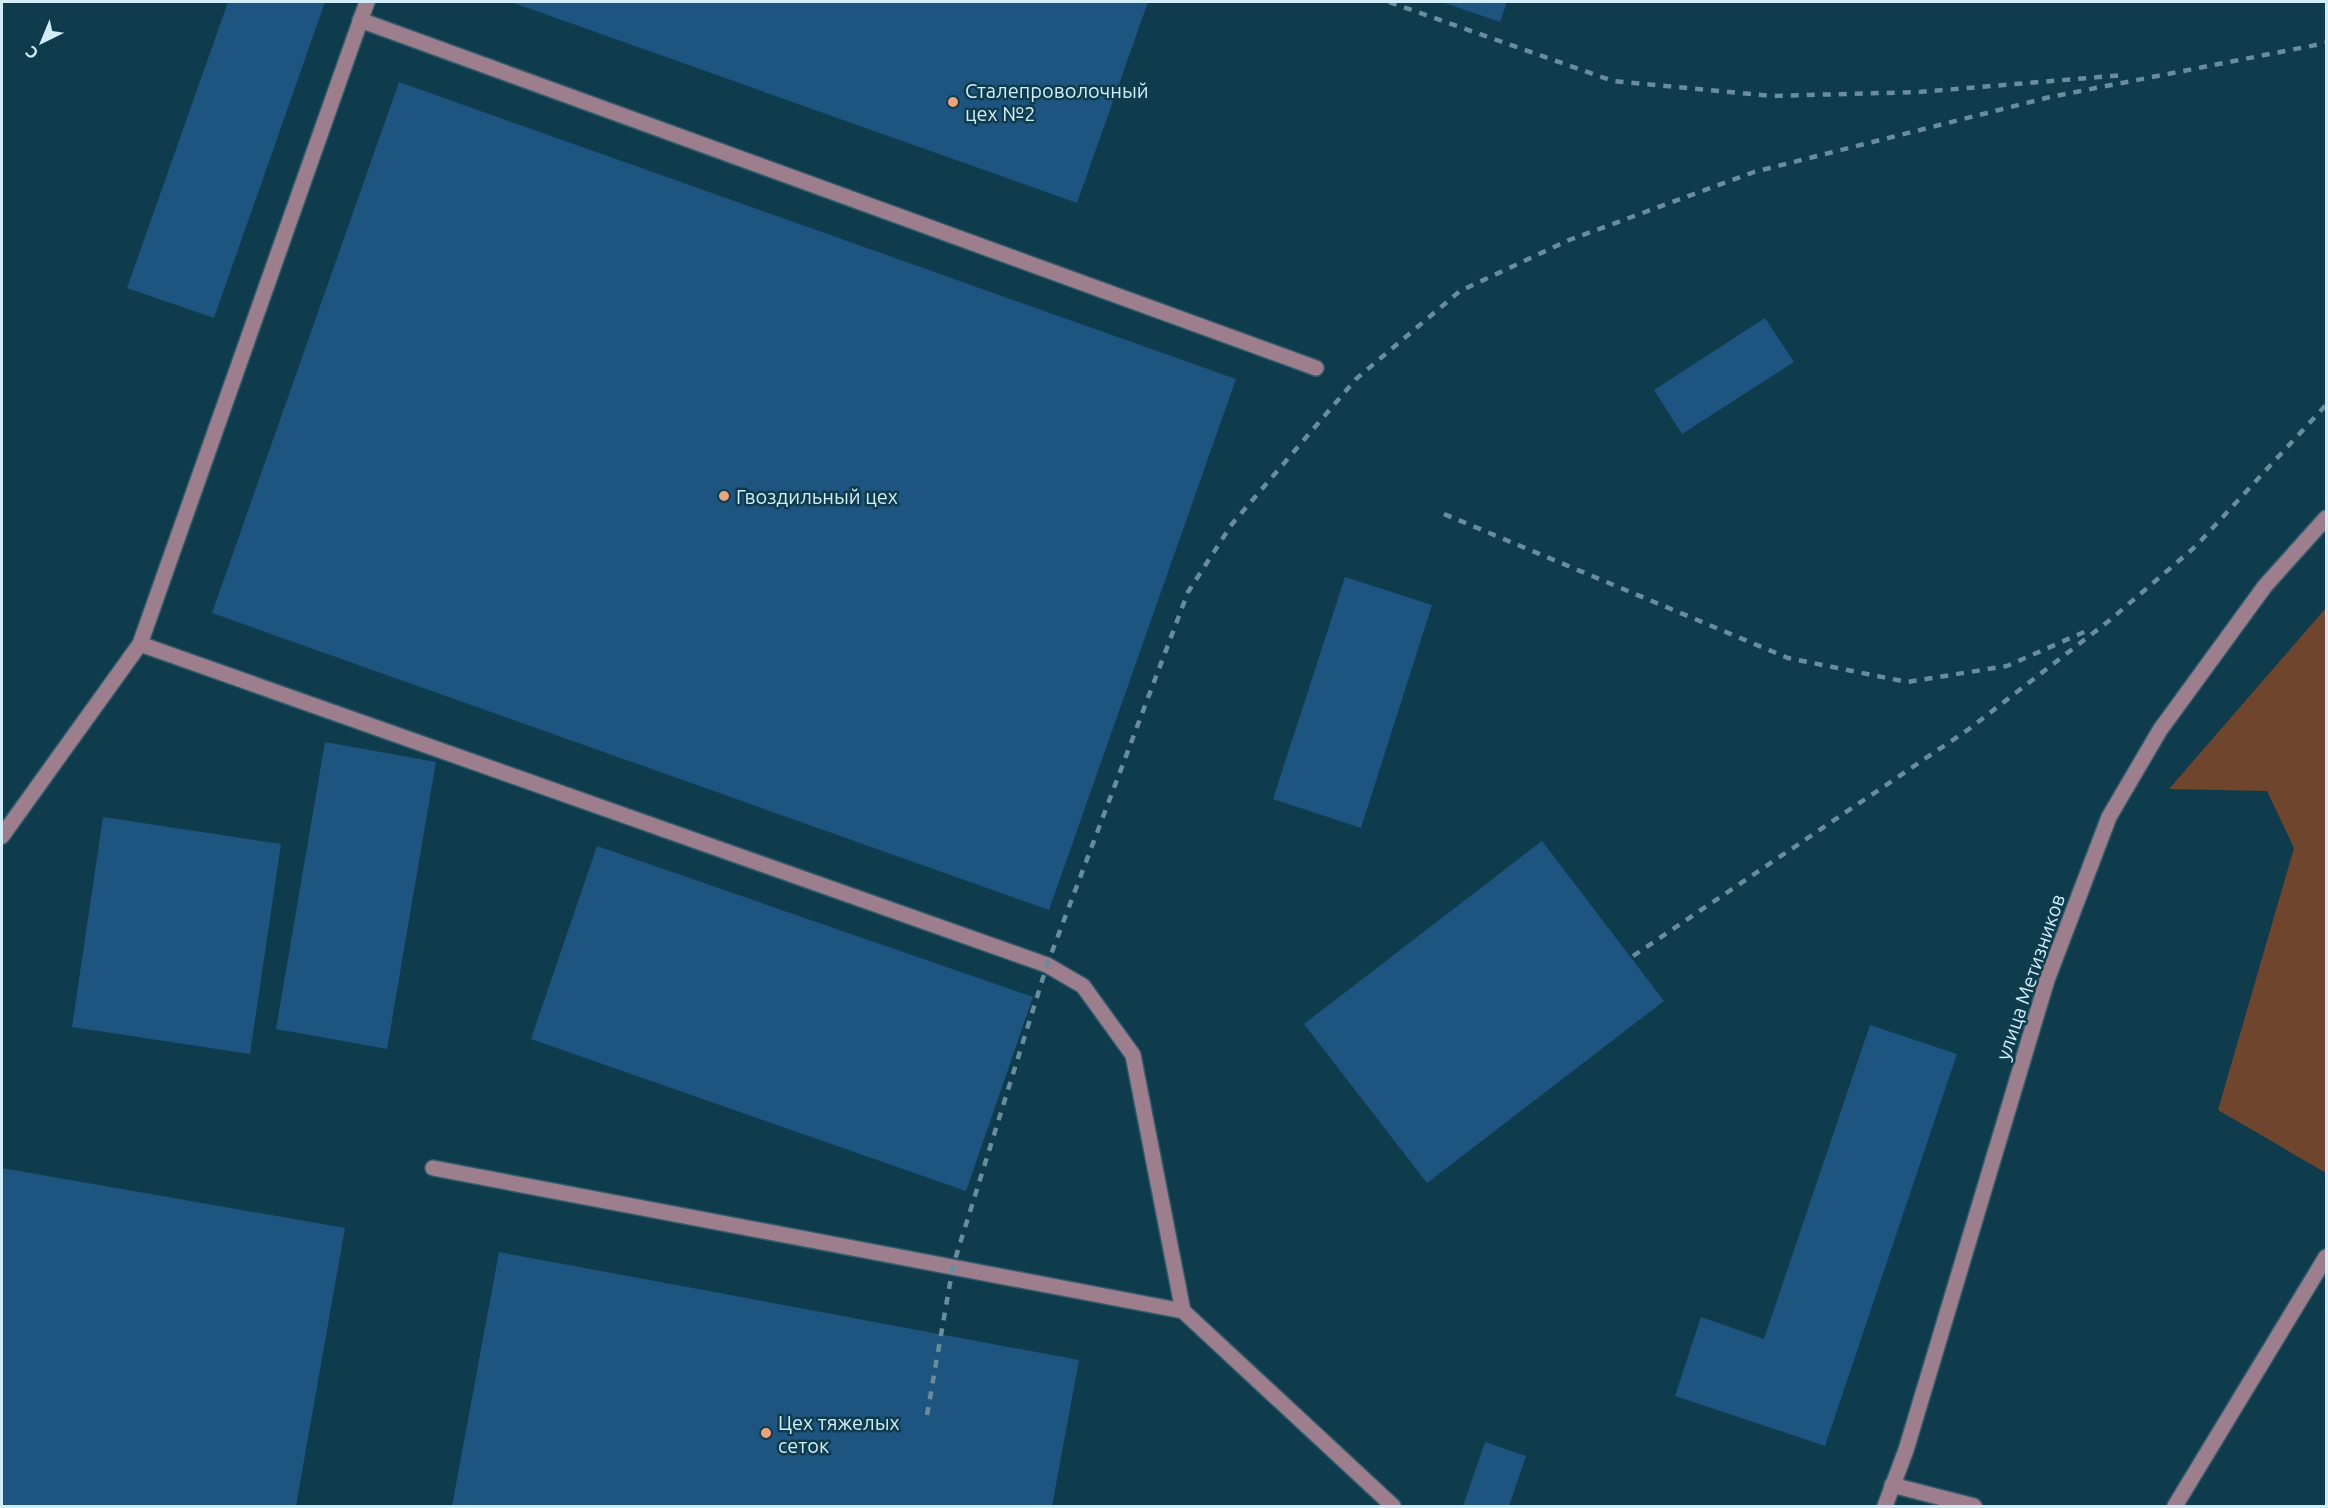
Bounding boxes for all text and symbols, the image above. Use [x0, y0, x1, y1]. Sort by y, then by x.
north arrow [12, 12, 72, 72]
text: С [22, 43, 42, 63]
place label: Сталепроволочный цех №2 [965, 79, 1149, 125]
marker: Сталепроволочный цех №2 [946, 95, 960, 109]
place label: Гвоздильный цех [736, 485, 898, 508]
marker: Гвоздильный цех [717, 489, 731, 503]
street label: улица Метизников [1991, 891, 2069, 1063]
place label: Цех тяжелых сеток [778, 1411, 900, 1457]
marker: Цех тяжелых сеток [759, 1426, 773, 1440]

